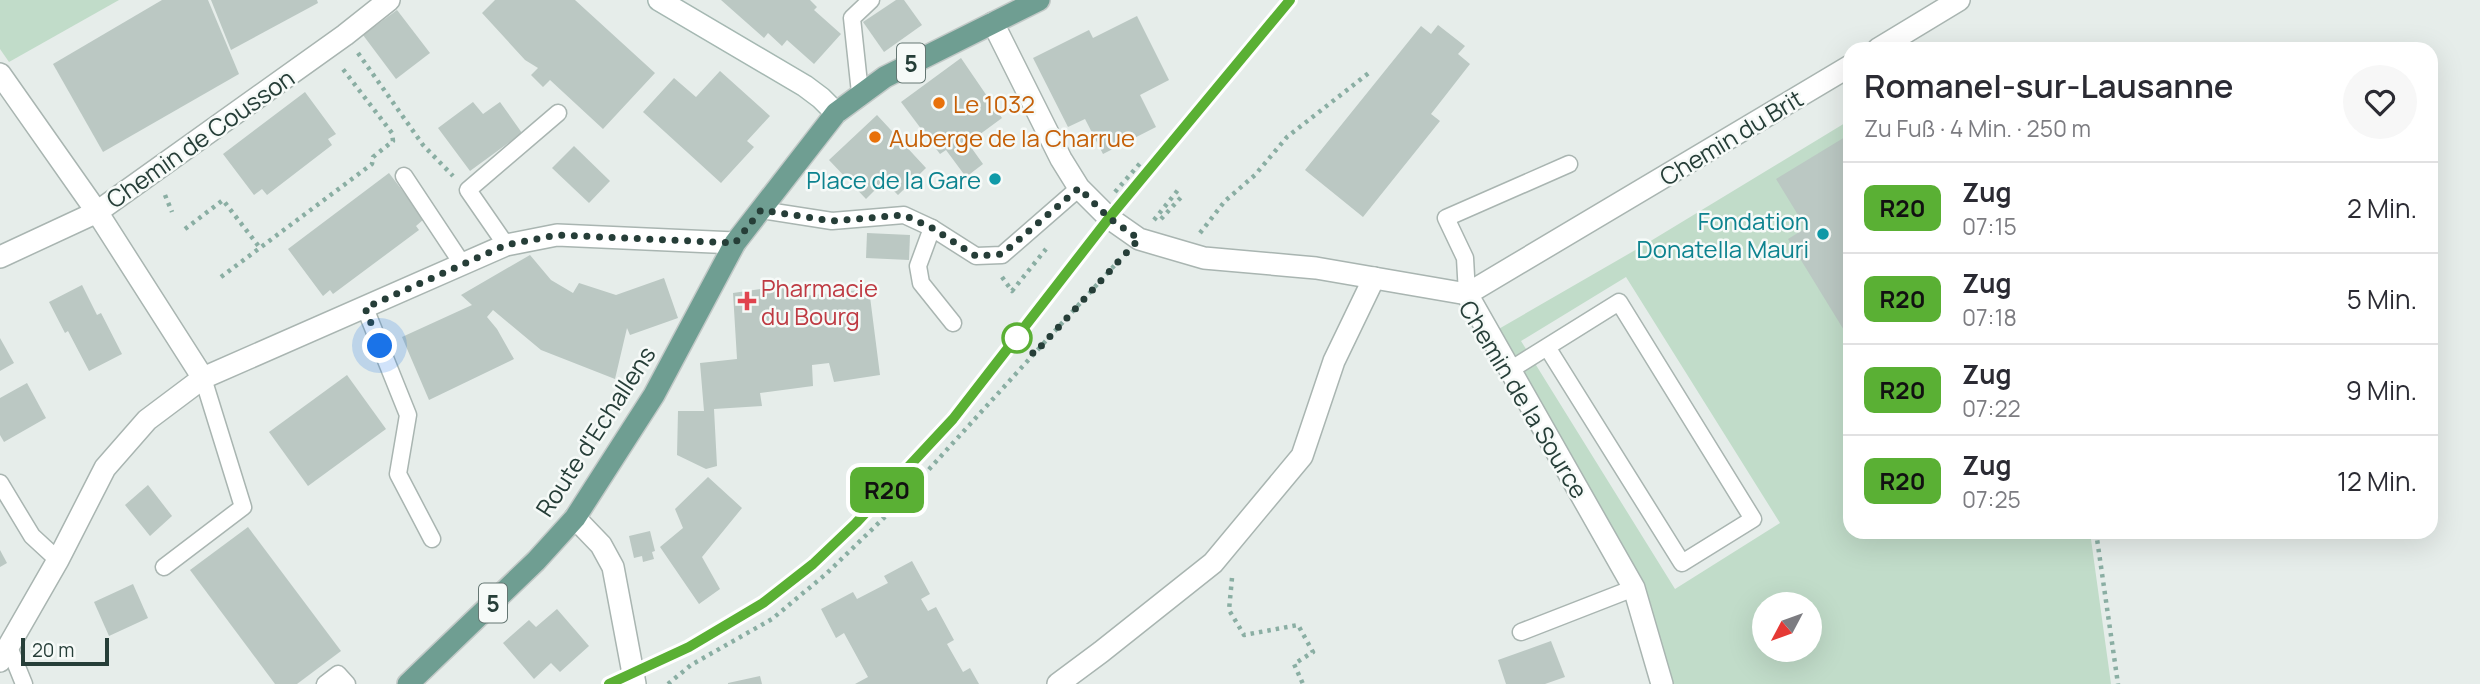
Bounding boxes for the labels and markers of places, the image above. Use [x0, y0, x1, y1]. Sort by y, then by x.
place label: Le 1032 [953, 87, 1035, 120]
marker: Le 1032 [931, 95, 947, 111]
place label: Auberge de la Charrue [889, 121, 1135, 154]
marker: Auberge de la Charrue [867, 129, 883, 145]
place label: Place de la Gare [806, 163, 981, 196]
marker: Place de la Gare [987, 171, 1003, 187]
place label: Fondation Donatella Mauri [1637, 204, 1809, 265]
marker: Fondation Donatella Mauri [1815, 226, 1831, 242]
place label: Pharmacie du Bourg [761, 271, 878, 332]
marker: Pharmacie du Bourg [739, 293, 755, 309]
unlabelled marker [1002, 323, 1032, 353]

